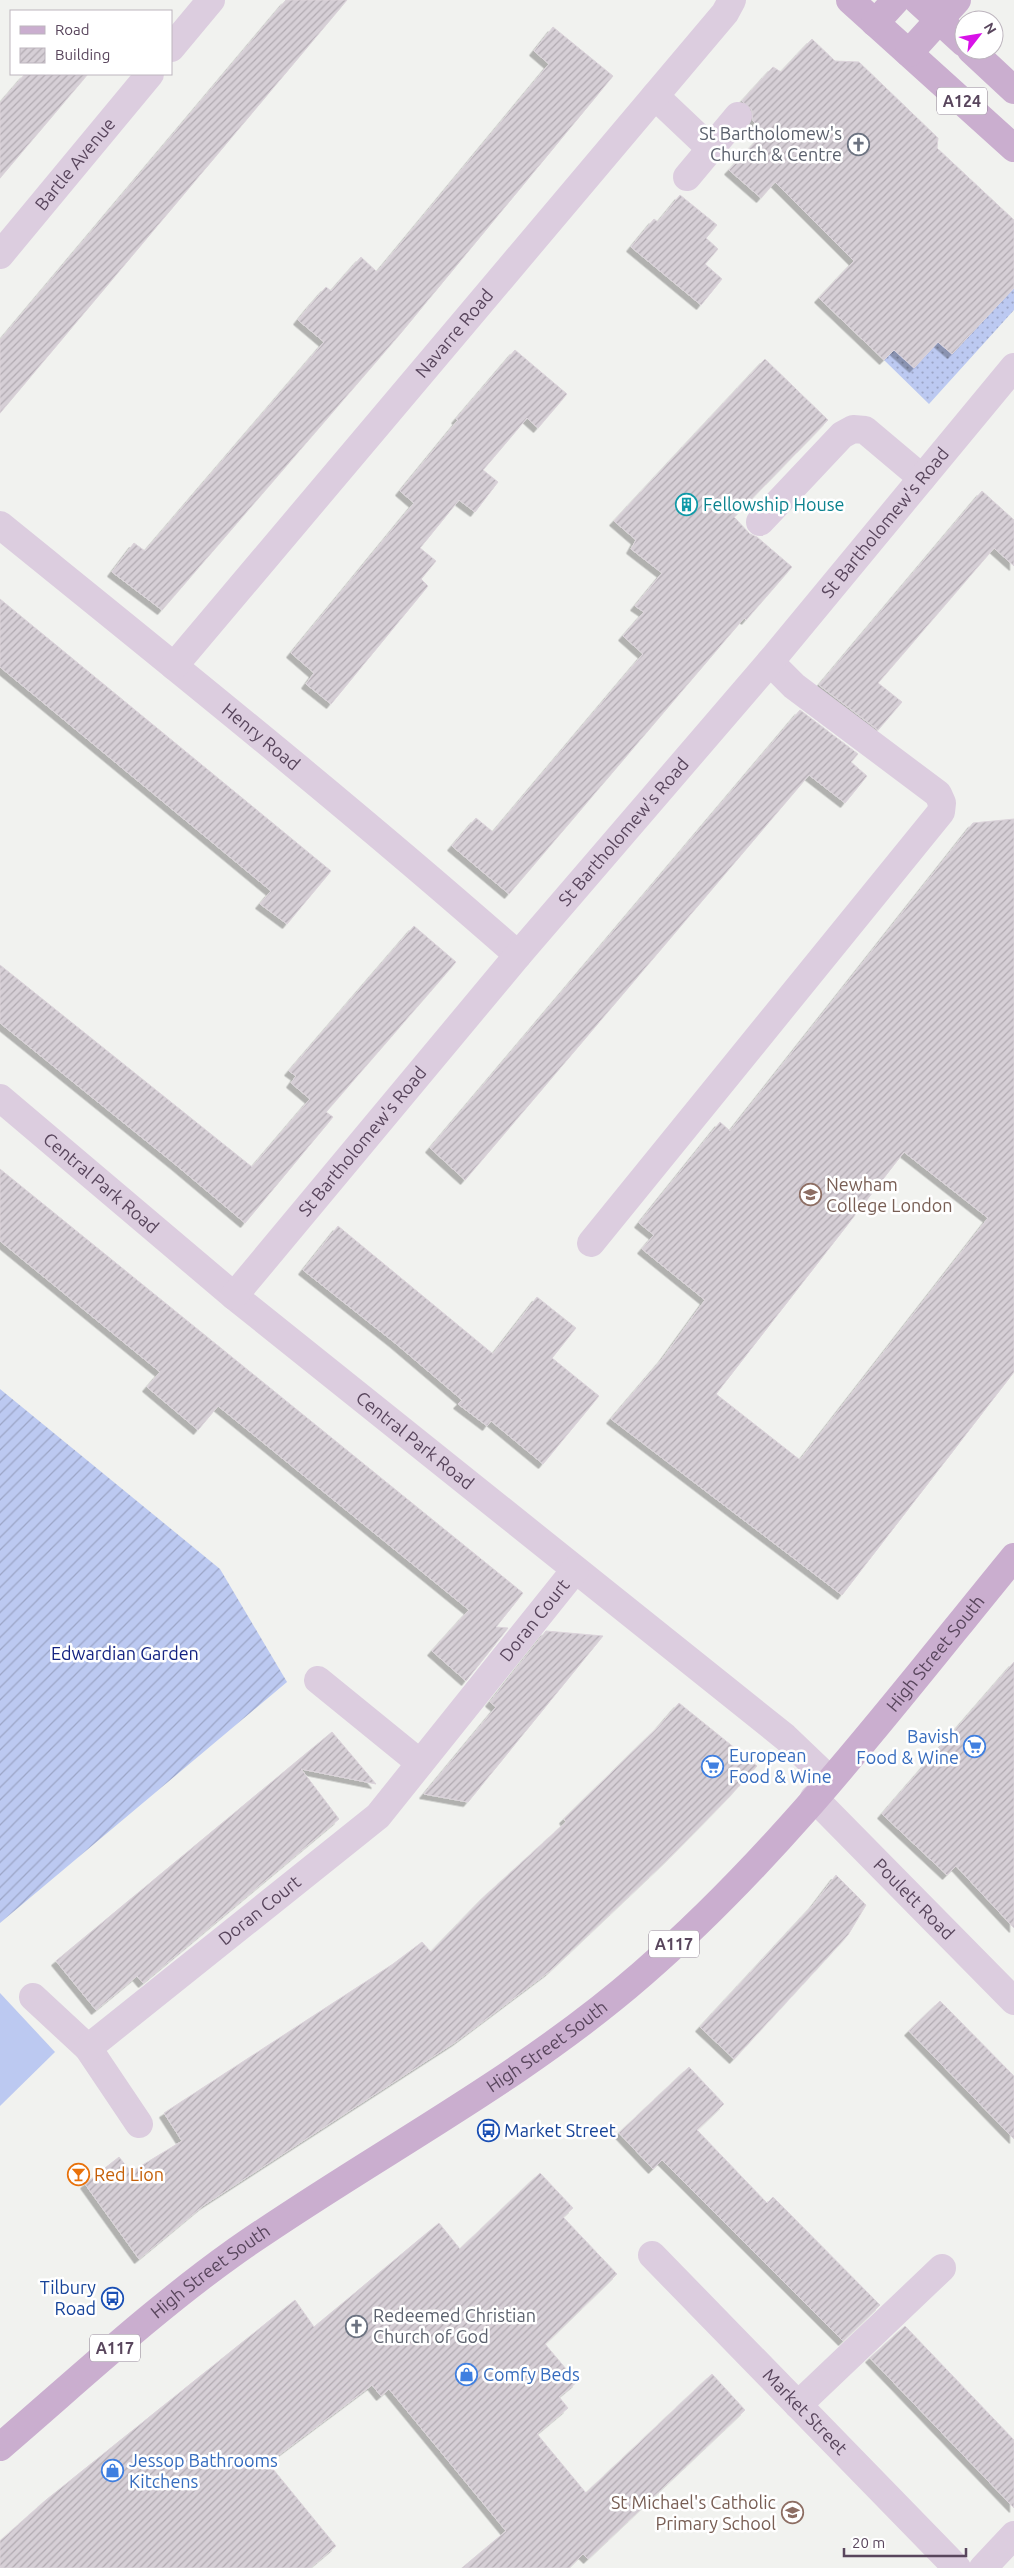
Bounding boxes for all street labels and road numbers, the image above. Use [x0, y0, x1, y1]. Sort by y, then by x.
road number: A124 [937, 88, 987, 114]
street label: Bartle Avenue [30, 113, 119, 214]
street label: Navarre Road [411, 285, 497, 381]
street label: St Bartholomew's Road [817, 443, 952, 601]
street label: Henry Road [219, 699, 304, 774]
street label: St Bartholomew's Road [554, 753, 692, 909]
street label: St Bartholomew's Road [294, 1062, 430, 1220]
street label: Central Park Road [40, 1128, 163, 1237]
street label: Central Park Road [353, 1387, 478, 1493]
street label: Doran Court [495, 1575, 573, 1665]
street label: High Street South [882, 1591, 988, 1715]
street label: Poulett Road [870, 1854, 959, 1943]
street label: Doran Court [214, 1871, 304, 1949]
road number: A117 [649, 1930, 699, 1958]
street label: High Street South [482, 1996, 611, 2096]
street label: High Street South [146, 2220, 273, 2322]
road number: A117 [90, 2334, 140, 2362]
street label: Market Street [759, 2364, 852, 2458]

